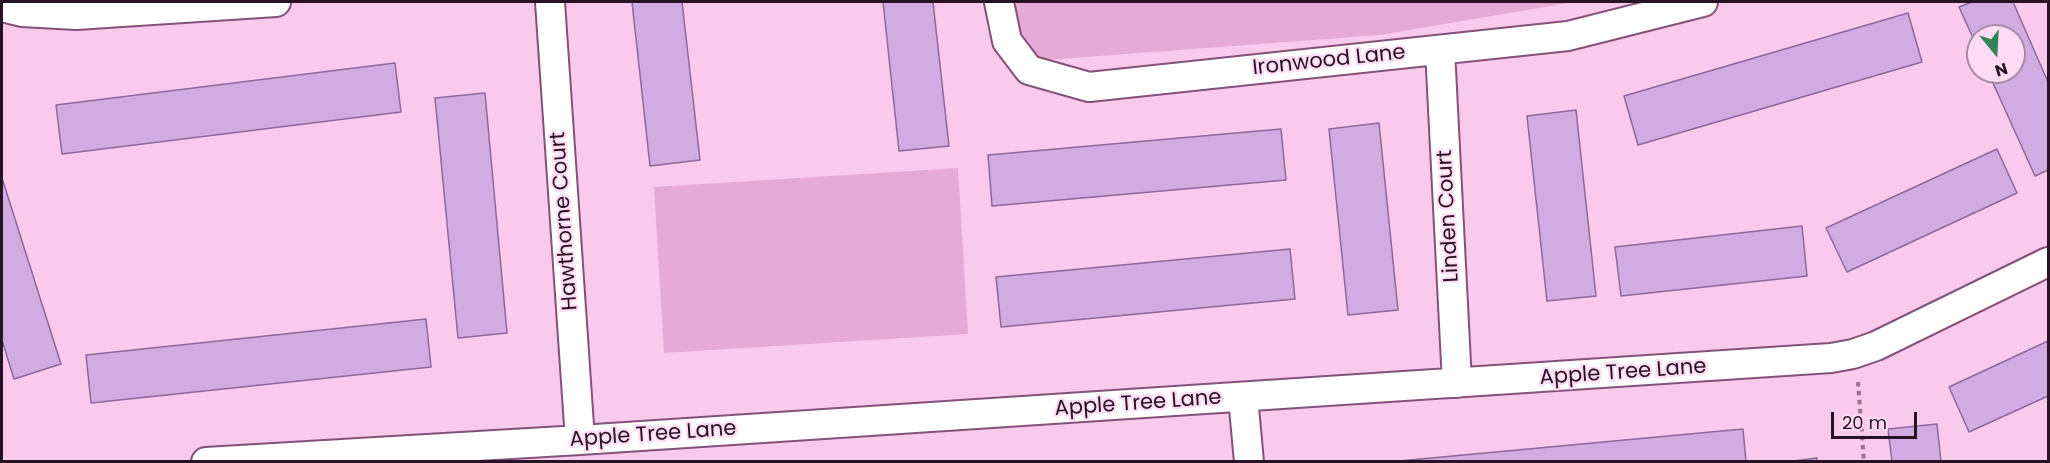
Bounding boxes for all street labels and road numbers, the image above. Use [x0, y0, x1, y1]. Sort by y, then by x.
street label: Ironwood Lane [1251, 40, 1407, 82]
street label: Hawthorne Court [546, 131, 584, 311]
street label: Linden Court [1433, 149, 1465, 283]
street label: Apple Tree Lane [1539, 355, 1707, 391]
street label: Apple Tree Lane [1054, 386, 1222, 422]
street label: Apple Tree Lane [569, 417, 737, 453]

